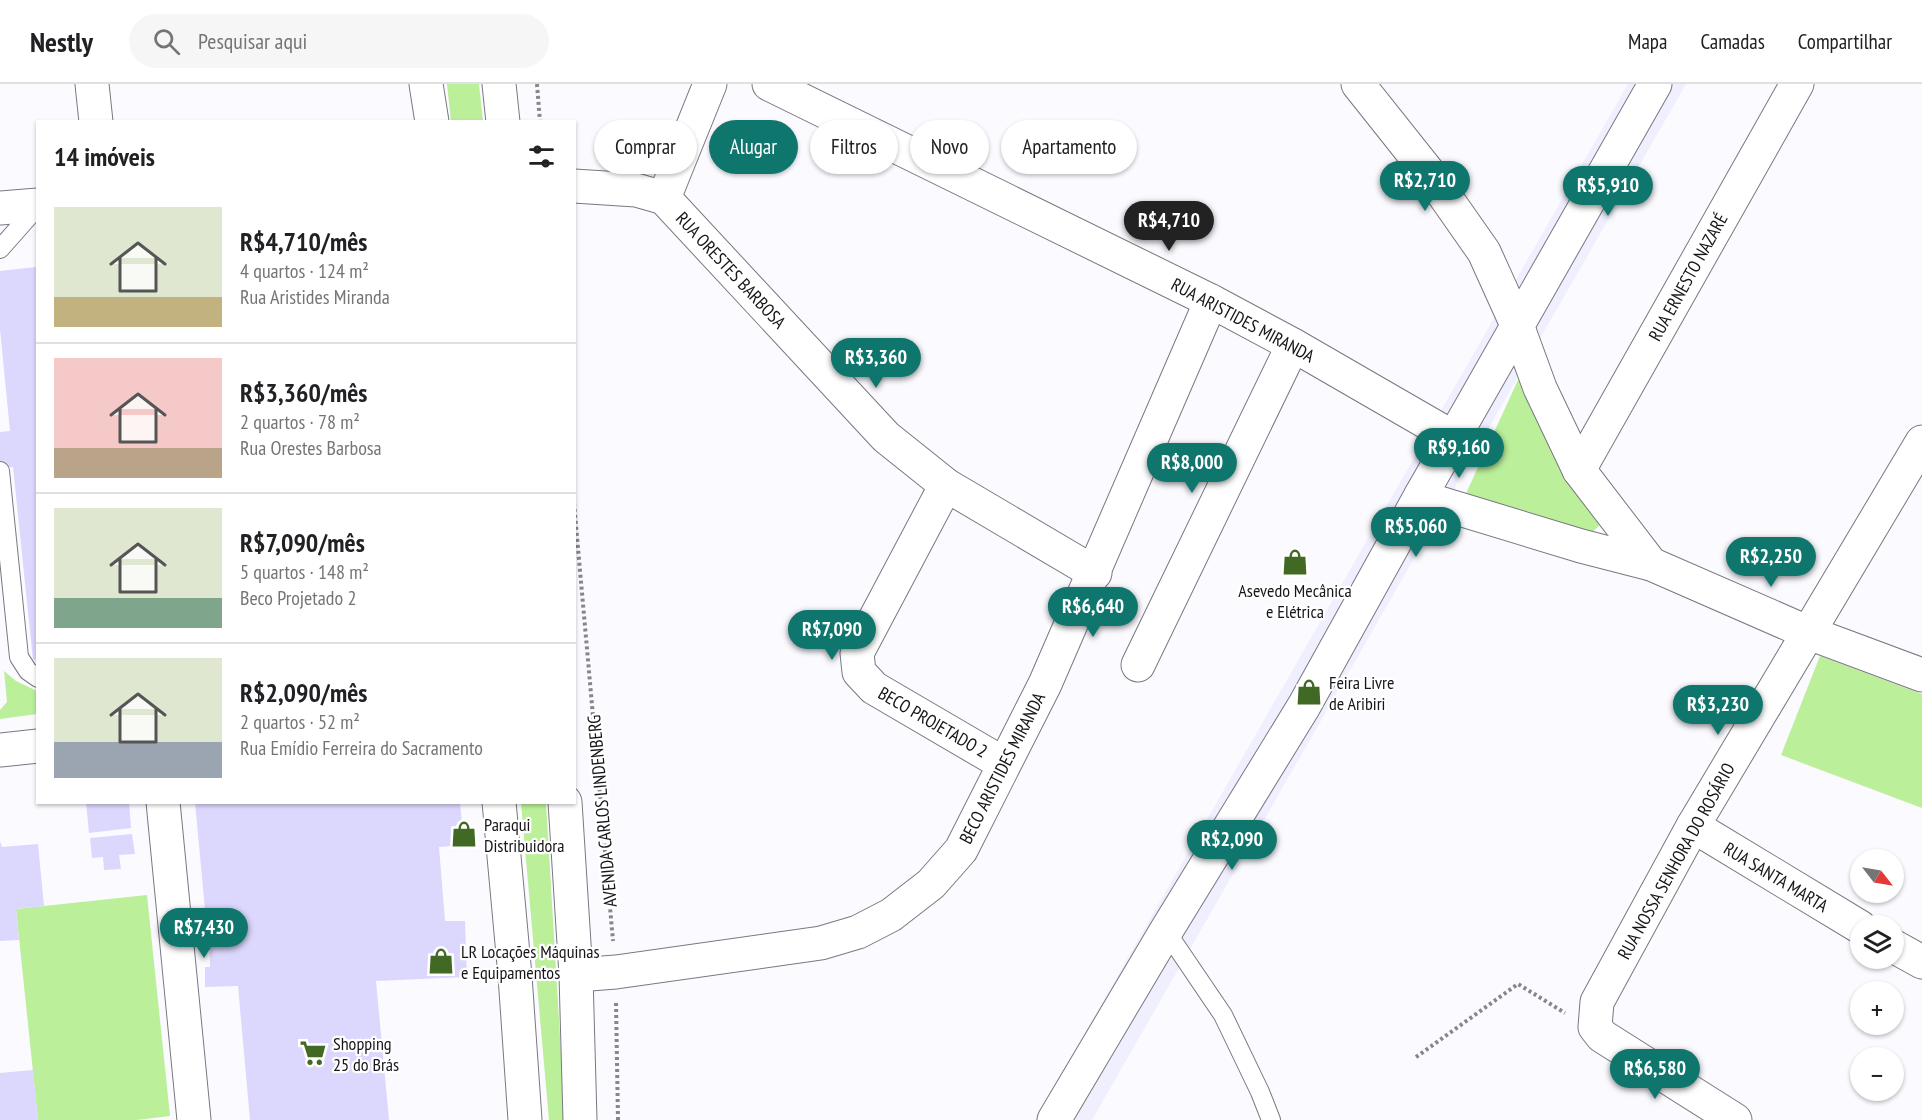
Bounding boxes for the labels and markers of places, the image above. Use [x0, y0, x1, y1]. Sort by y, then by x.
pin: R$2,710 [1370, 161, 1480, 212]
pin: R$5,910 [1553, 166, 1663, 217]
pin: R$4,710 [1114, 201, 1224, 252]
pin: R$3,360 [821, 338, 931, 389]
pin: R$9,160 [1404, 428, 1514, 479]
pin: R$8,000 [1137, 443, 1247, 494]
pin: R$5,060 [1361, 507, 1471, 558]
pin: R$2,250 [1716, 537, 1826, 588]
shop icon: Asevedo Mecânica e Elétrica [1280, 547, 1310, 577]
place label: Asevedo Mecânica e Elétrica [1238, 579, 1352, 623]
pin: R$6,640 [1038, 587, 1148, 638]
pin: R$7,090 [777, 610, 887, 661]
place label: Feira Livre de Aribiri [1329, 671, 1394, 715]
shop icon: Feira Livre de Aribiri [1294, 677, 1324, 707]
pin: R$3,230 [1663, 685, 1773, 736]
place label: Paraqui Distribuidora [484, 813, 564, 857]
shop icon: Paraqui Distribuidora [449, 819, 479, 849]
pin: R$2,090 [1177, 820, 1287, 871]
pin: R$7,430 [149, 908, 259, 959]
place label: LR Locações Máquinas e Equipamentos [461, 940, 600, 984]
shop icon: LR Locações Máquinas e Equipamentos [426, 946, 456, 976]
place label: Shopping 25 do Brás [333, 1032, 399, 1076]
supermarket icon: Shopping 25 do Brás [298, 1038, 328, 1068]
pin: R$6,580 [1600, 1049, 1710, 1100]

